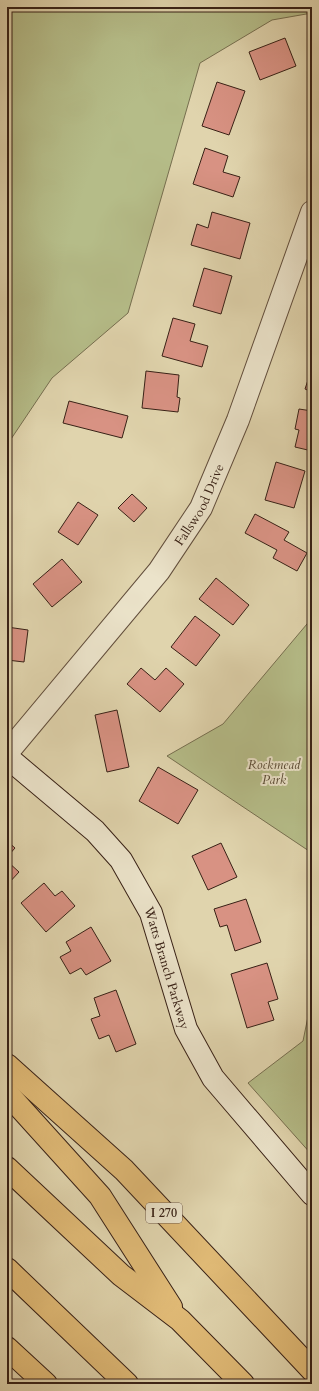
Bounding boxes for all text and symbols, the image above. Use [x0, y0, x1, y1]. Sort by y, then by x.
street label: Fallswood Drive [170, 461, 229, 549]
park label: Rockmead Park [248, 756, 301, 789]
street label: Watts Branch Parkway [139, 904, 194, 1032]
road number: I 270 [146, 1203, 182, 1223]

